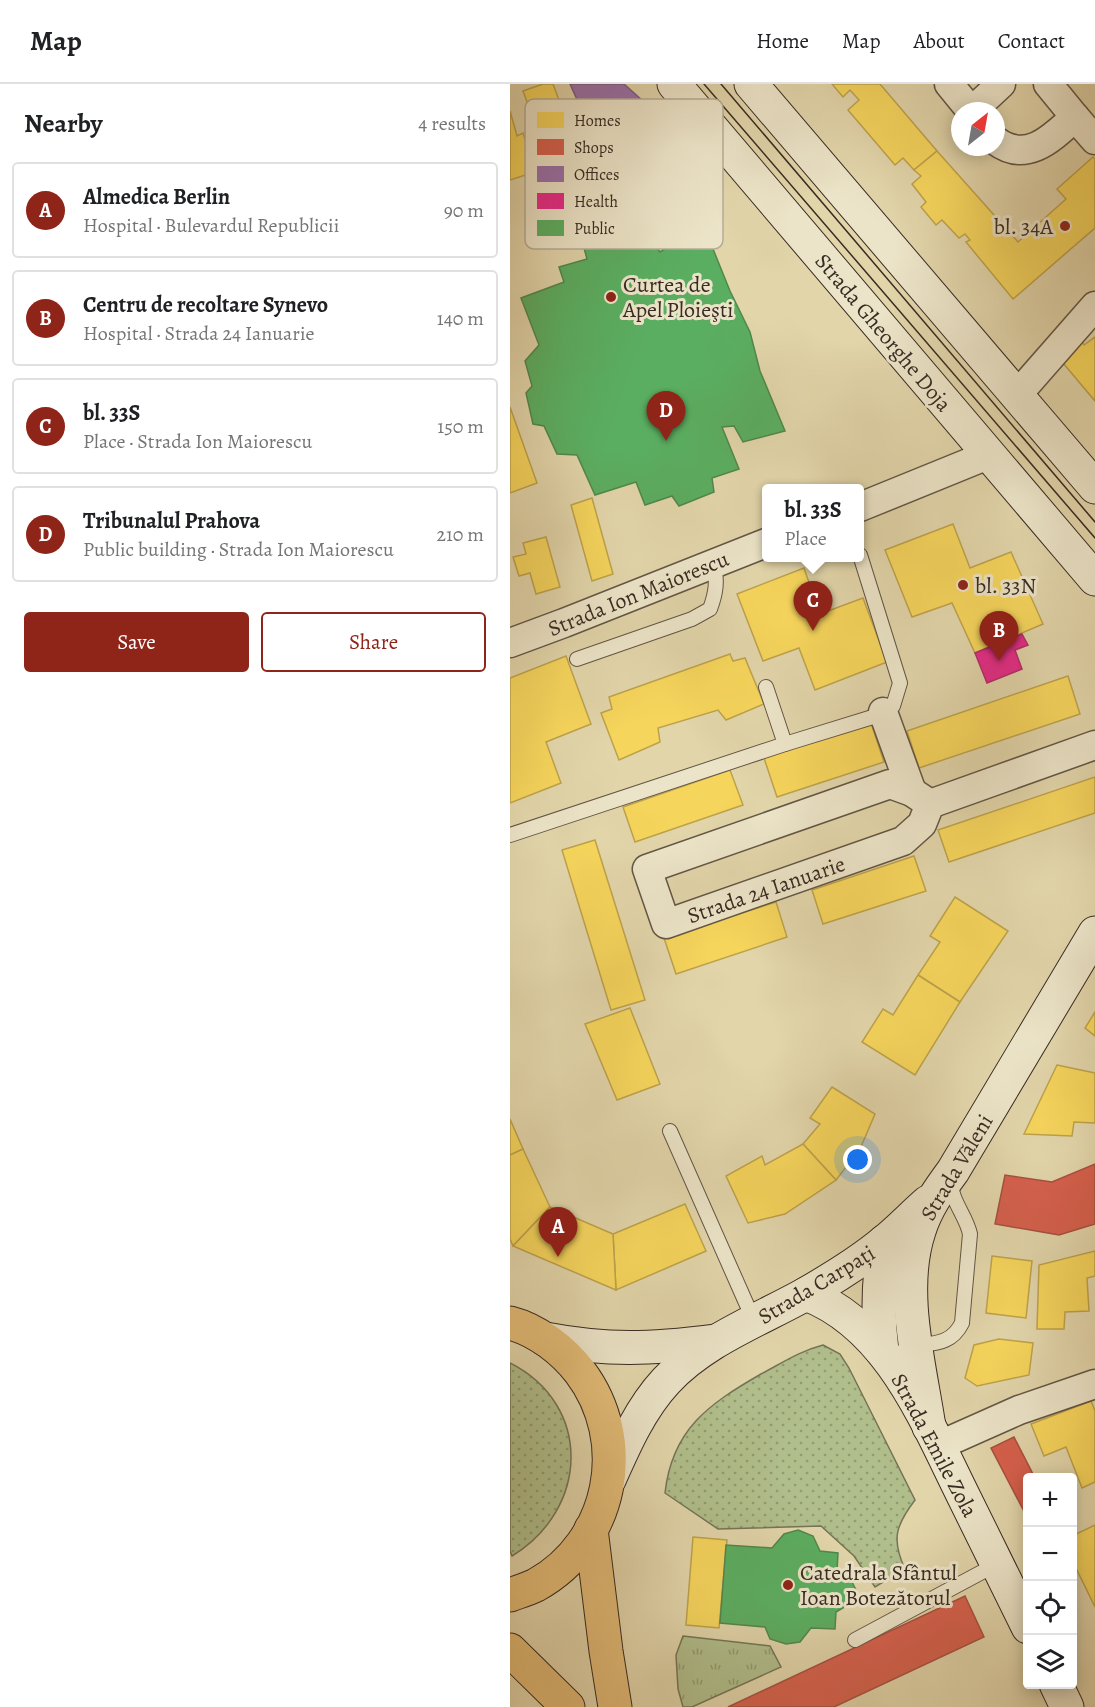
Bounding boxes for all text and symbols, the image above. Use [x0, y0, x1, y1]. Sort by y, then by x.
text: Map [30, 22, 82, 60]
text: Home [756, 27, 809, 55]
text: Map [842, 27, 880, 55]
text: About [913, 27, 965, 55]
text: Contact [998, 27, 1065, 55]
legend [525, 99, 723, 249]
north arrow [951, 102, 1005, 156]
text: Nearby [24, 106, 103, 141]
text: 4 results [418, 110, 486, 137]
text: Homes [574, 110, 621, 132]
text: Shops [574, 137, 614, 159]
text: Offices [574, 164, 619, 186]
text: Almedica Berlin [83, 182, 230, 212]
text: Health [574, 191, 619, 213]
text: A [39, 197, 52, 224]
text: 90 m [444, 197, 484, 224]
text: Hospital · Bulevardul Republicii [83, 212, 339, 239]
place label: bl. 34A [994, 212, 1054, 242]
text: Public [574, 218, 615, 240]
marker: bl. 34A [1058, 219, 1072, 233]
street label: Strada Gheorghe Doja [808, 247, 959, 419]
place label: Curtea de Apel Ploieşti [622, 270, 733, 325]
text: Centru de recoltare Synevo [83, 290, 328, 320]
marker: Curtea de Apel Ploieşti [604, 290, 618, 304]
text: B [39, 305, 52, 332]
text: 140 m [437, 305, 484, 332]
text: Hospital · Strada 24 Ianuarie [83, 320, 315, 347]
pin: D [646, 392, 686, 441]
text: bl. 33S [83, 398, 140, 428]
text: C [39, 413, 52, 440]
text: 150 m [437, 413, 484, 440]
text: Place · Strada Ion Maiorescu [83, 428, 312, 455]
popup [762, 484, 864, 562]
text: bl. 33S [784, 495, 842, 525]
text: Tribunalul Prahova [83, 506, 260, 536]
text: D [39, 521, 52, 548]
text: 210 m [436, 521, 484, 548]
text: Place [784, 525, 827, 552]
text: Public building · Strada Ion Maiorescu [83, 536, 394, 563]
street label: Strada Ion Maiorescu [543, 544, 733, 644]
place label: bl. 33N [975, 571, 1036, 601]
marker: bl. 33N [956, 578, 970, 592]
pin: C [794, 582, 832, 631]
button: Save [24, 612, 249, 672]
button: Share [261, 612, 486, 672]
pin: B [980, 612, 1018, 661]
street label: Strada 24 Ianuarie [683, 849, 849, 931]
street label: Strada Văleni [913, 1109, 1000, 1226]
your location [843, 1145, 872, 1174]
pin: A [538, 1208, 578, 1257]
street label: Strada Carpați [752, 1238, 881, 1332]
street label: Strada Emile Zola [884, 1368, 985, 1523]
map controls [1023, 1473, 1077, 1689]
button: + [1023, 1473, 1077, 1527]
button: − [1023, 1527, 1077, 1581]
place label: Catedrala Sfântul Ioan Botezătorul [800, 1558, 957, 1613]
marker: Catedrala Sfântul Ioan Botezătorul [781, 1578, 795, 1592]
button: locate [1023, 1581, 1077, 1635]
button: layers [1023, 1635, 1077, 1689]

